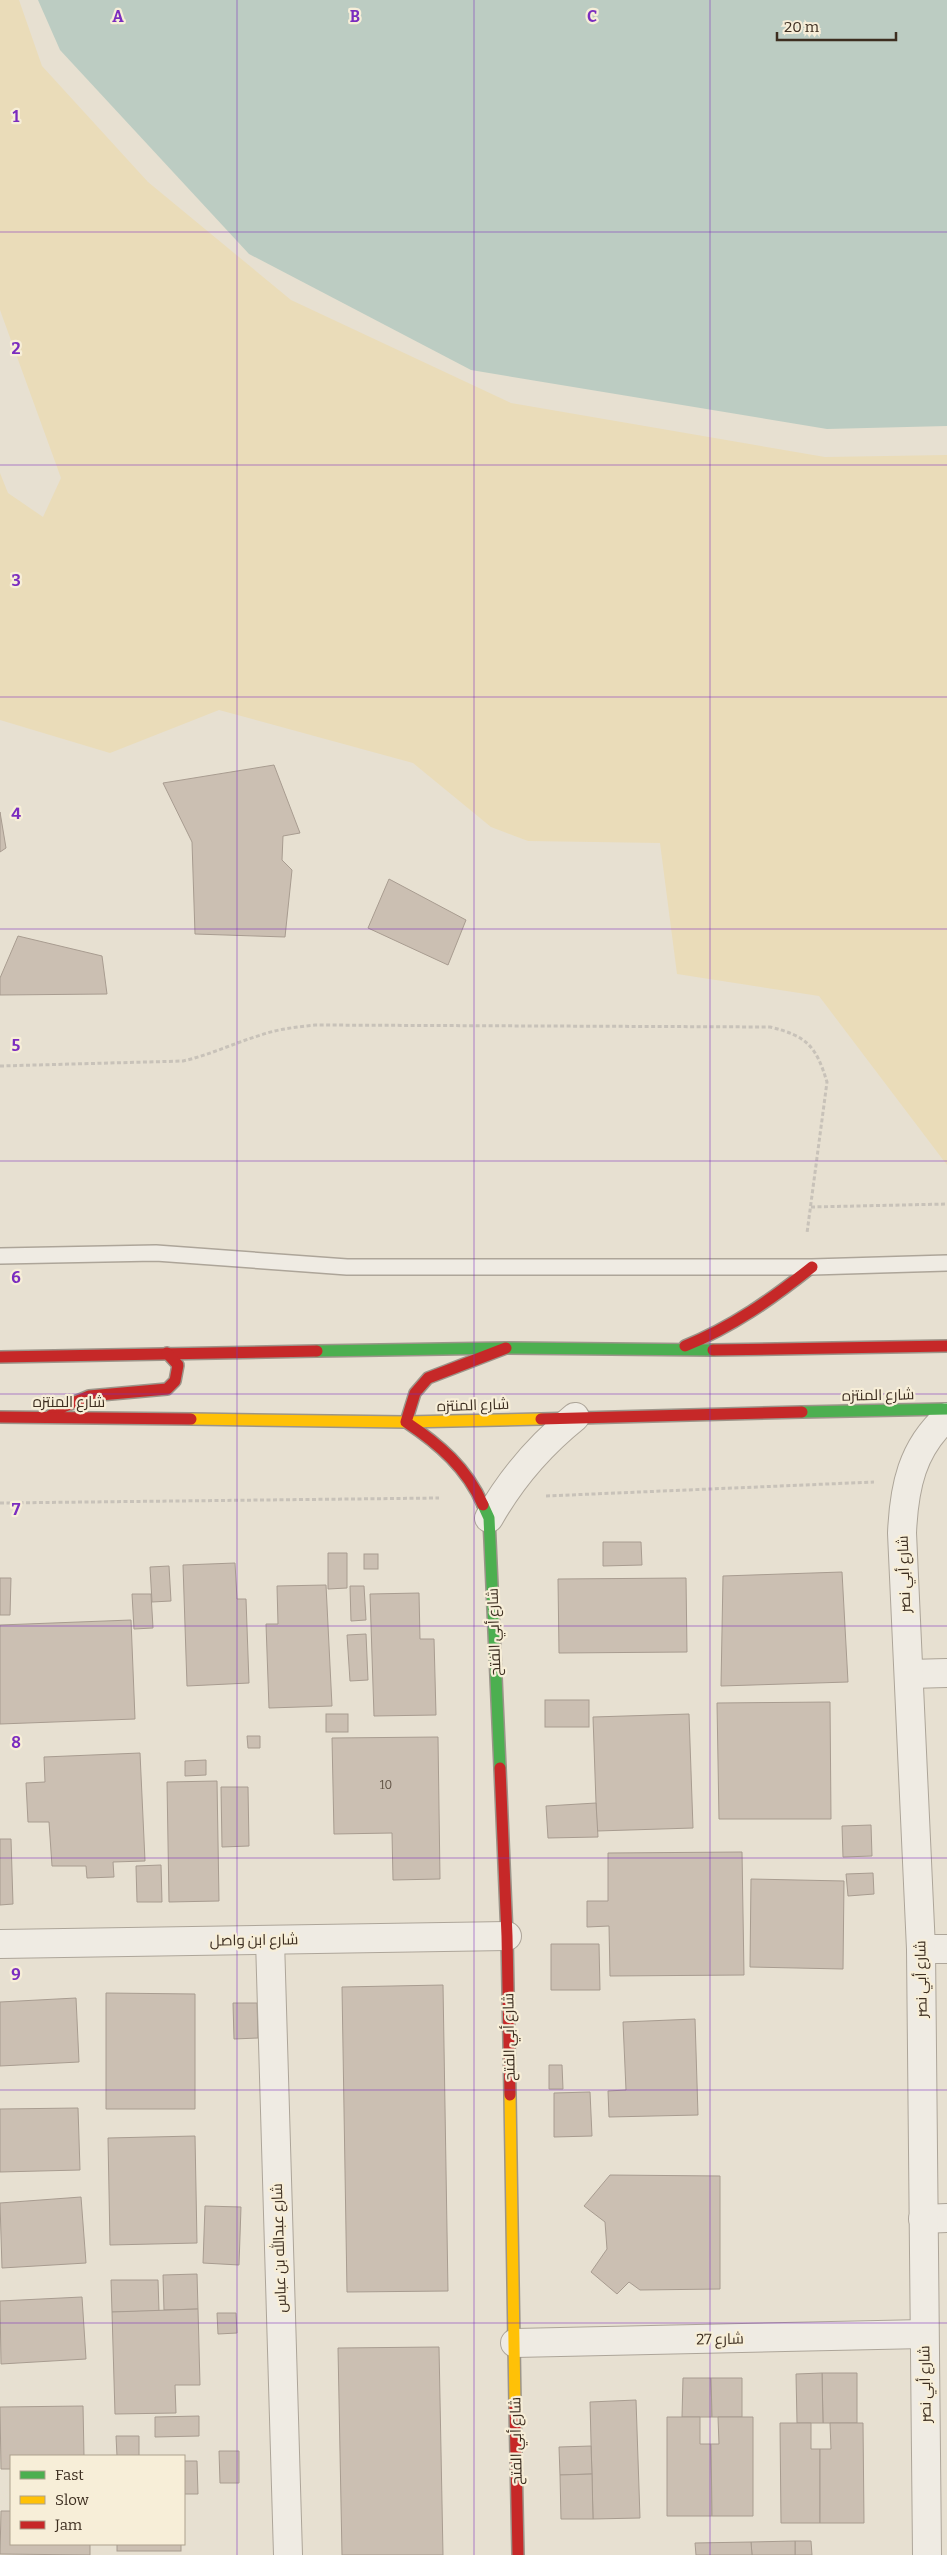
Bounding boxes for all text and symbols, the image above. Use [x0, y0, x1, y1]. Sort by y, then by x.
text: A [112, 7, 124, 26]
text: B [350, 7, 360, 26]
text: C [587, 7, 597, 26]
scale bar [777, 10, 896, 42]
text: 20 m [784, 18, 820, 36]
text: 1 [13, 107, 20, 126]
text: 2 [11, 339, 21, 358]
text: 3 [11, 571, 21, 590]
text: 4 [11, 804, 21, 823]
text: 5 [12, 1036, 21, 1055]
text: 6 [11, 1268, 21, 1287]
street label: شارع المنتزه [842, 1385, 914, 1407]
street label: شارع المنتزه [33, 1393, 105, 1413]
street label: شارع المنتزه [436, 1395, 510, 1417]
text: 7 [12, 1500, 21, 1519]
street label: شارع أبي نصر [893, 1535, 917, 1614]
street label: شارع أبي الفتح [482, 1588, 508, 1676]
text: 8 [11, 1733, 21, 1752]
house number: 10 [380, 1778, 392, 1792]
street label: شارع ابن واصل [210, 1930, 298, 1952]
street label: شارع أبي نصر [910, 1940, 934, 2019]
text: 9 [11, 1965, 21, 1984]
street label: شارع أبي الفتح [498, 1993, 522, 2081]
street label: شارع عبدالله بن عباس [267, 2183, 292, 2313]
street label: شارع 27 [696, 2330, 744, 2350]
street label: شارع أبي نصر [914, 2345, 938, 2424]
street label: شارع أبي الفتح [505, 2397, 529, 2485]
legend [10, 2455, 185, 2545]
text: Fast [55, 2466, 84, 2484]
text: Slow [55, 2491, 90, 2509]
text: Jam [54, 2516, 83, 2534]

